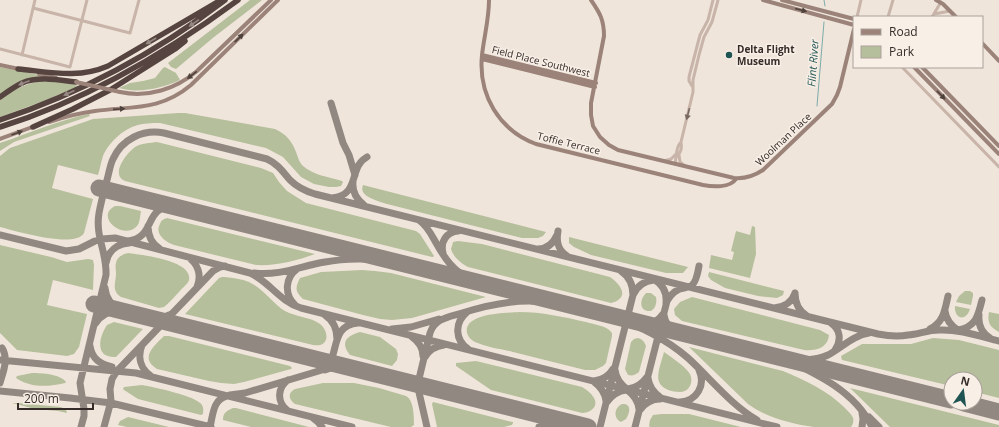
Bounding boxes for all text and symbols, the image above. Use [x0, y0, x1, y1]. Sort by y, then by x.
one-way arrow [795, 7, 807, 13]
legend [853, 16, 983, 68]
one-way arrow [188, 19, 199, 27]
text: Road [889, 23, 918, 40]
one-way arrow [234, 33, 244, 43]
one-way arrow [145, 37, 157, 44]
water label: Flint River [803, 38, 822, 87]
street label: Field Place Southwest [490, 42, 592, 80]
place label: Delta Flight Museum [737, 42, 795, 68]
text: Park [889, 43, 915, 60]
marker: Delta Flight Museum [724, 50, 734, 60]
one-way arrow [186, 71, 197, 79]
one-way arrow [17, 81, 29, 87]
one-way arrow [937, 90, 946, 100]
one-way arrow [62, 91, 74, 97]
one-way arrow [113, 106, 125, 113]
one-way arrow [684, 108, 690, 121]
street label: Woolman Place [752, 109, 814, 169]
street label: Toffie Terrace [536, 128, 602, 158]
one-way arrow [11, 130, 23, 136]
north arrow [943, 371, 983, 411]
text: N [959, 372, 972, 389]
scale bar [18, 385, 93, 411]
text: 200 m [24, 390, 59, 407]

